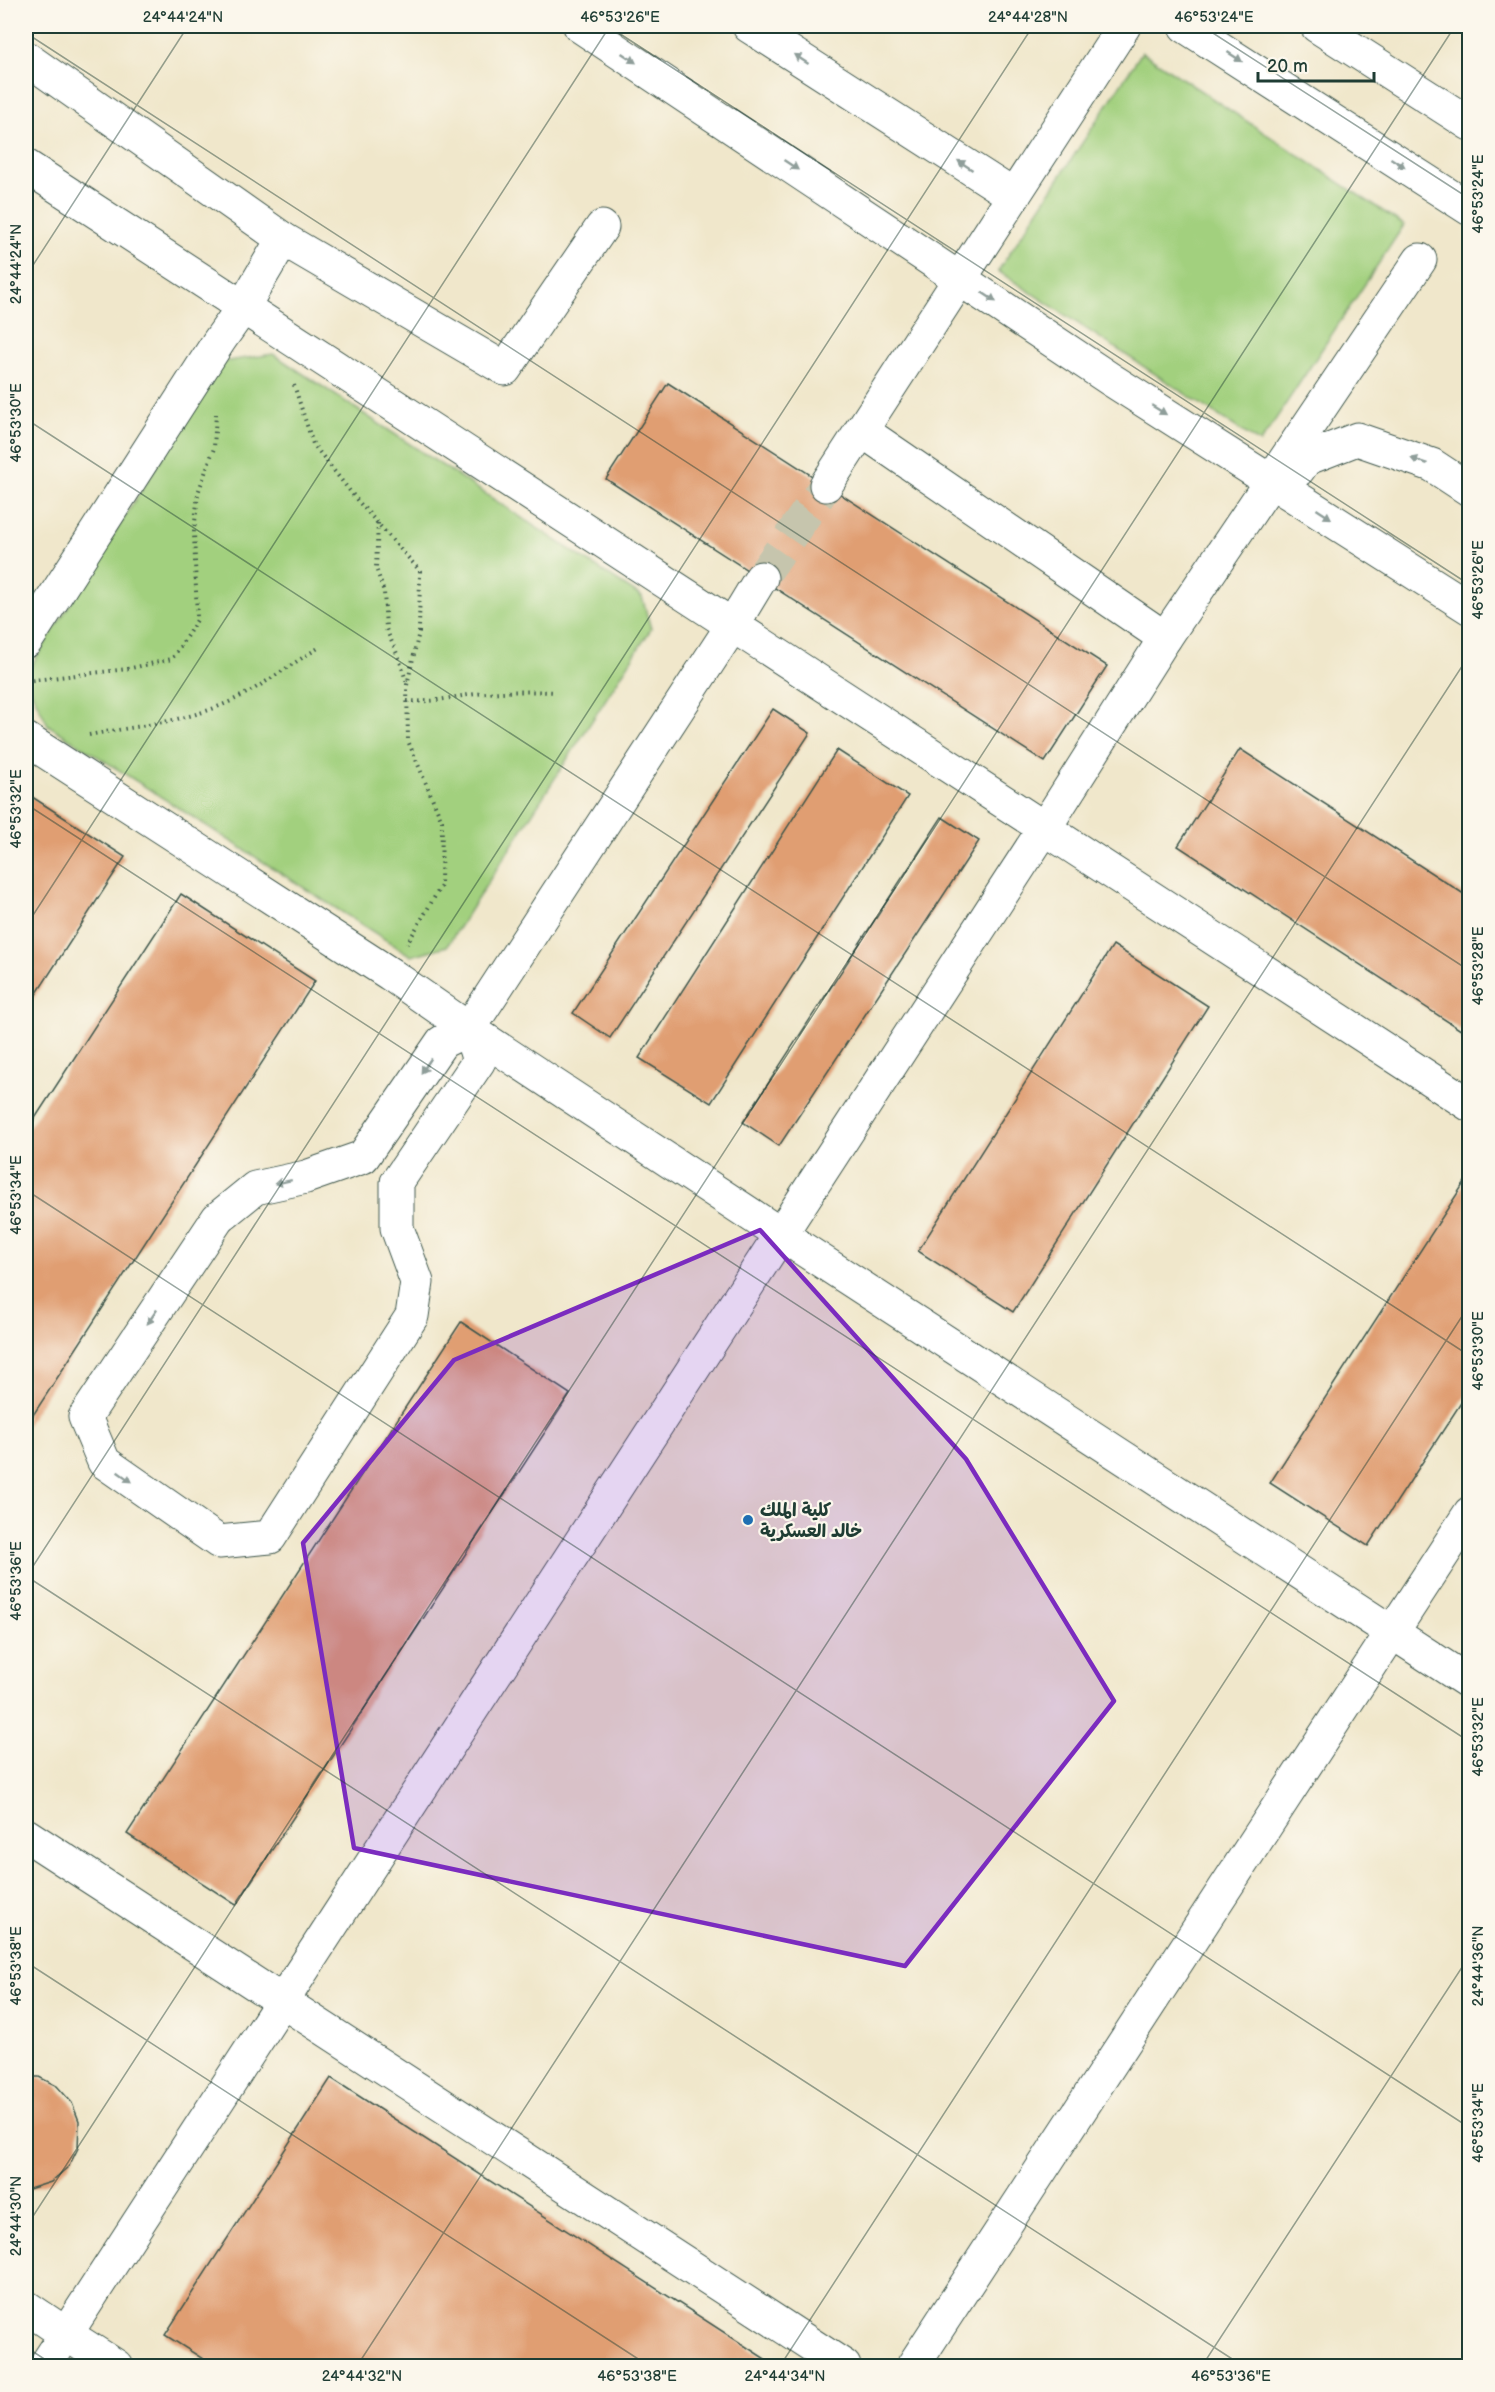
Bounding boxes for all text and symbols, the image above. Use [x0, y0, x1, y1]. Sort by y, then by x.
text: 24°44'24"N [143, 8, 223, 27]
text: 46°53'26"E [580, 8, 660, 27]
text: 24°44'28"N [988, 8, 1068, 27]
text: 46°53'24"E [1174, 8, 1254, 27]
scale bar [1258, 45, 1374, 83]
one-way arrow [620, 52, 636, 64]
one-way arrow [1226, 52, 1243, 63]
one-way arrow [793, 54, 809, 65]
text: 20 m [1267, 56, 1308, 77]
text: 46°53'24"E [1469, 154, 1488, 234]
one-way arrow [1390, 157, 1406, 169]
one-way arrow [957, 159, 973, 170]
one-way arrow [783, 160, 800, 171]
text: 24°44'24"N [7, 224, 26, 304]
one-way arrow [980, 291, 997, 302]
text: 46°53'30"E [7, 383, 26, 463]
one-way arrow [1151, 404, 1167, 415]
one-way arrow [1410, 455, 1428, 465]
one-way arrow [1316, 509, 1332, 520]
text: 46°53'26"E [1469, 540, 1488, 620]
text: 46°53'32"E [7, 769, 26, 849]
text: 46°53'28"E [1469, 926, 1488, 1006]
one-way arrow [420, 1057, 432, 1073]
text: 46°53'34"E [7, 1155, 26, 1235]
one-way arrow [273, 1178, 292, 1187]
one-way arrow [146, 1308, 158, 1324]
text: 46°53'30"E [1469, 1311, 1488, 1391]
one-way arrow [117, 1471, 133, 1482]
place label: كلية الملك خالد العسكرية [760, 1500, 862, 1542]
marker: كلية الملك خالد العسكرية [741, 1513, 755, 1527]
text: 46°53'36"E [7, 1541, 26, 1621]
text: 46°53'32"E [1469, 1697, 1488, 1777]
text: 24°44'36"N [1469, 1925, 1488, 2007]
text: 46°53'38"E [7, 1926, 26, 2006]
text: 46°53'34"E [1469, 2083, 1488, 2163]
text: 24°44'30"N [7, 2176, 26, 2256]
text: 24°44'32"N [322, 2367, 402, 2386]
text: 46°53'38"E [597, 2367, 677, 2386]
text: 24°44'34"N [744, 2367, 826, 2386]
text: 46°53'36"E [1191, 2367, 1271, 2386]

